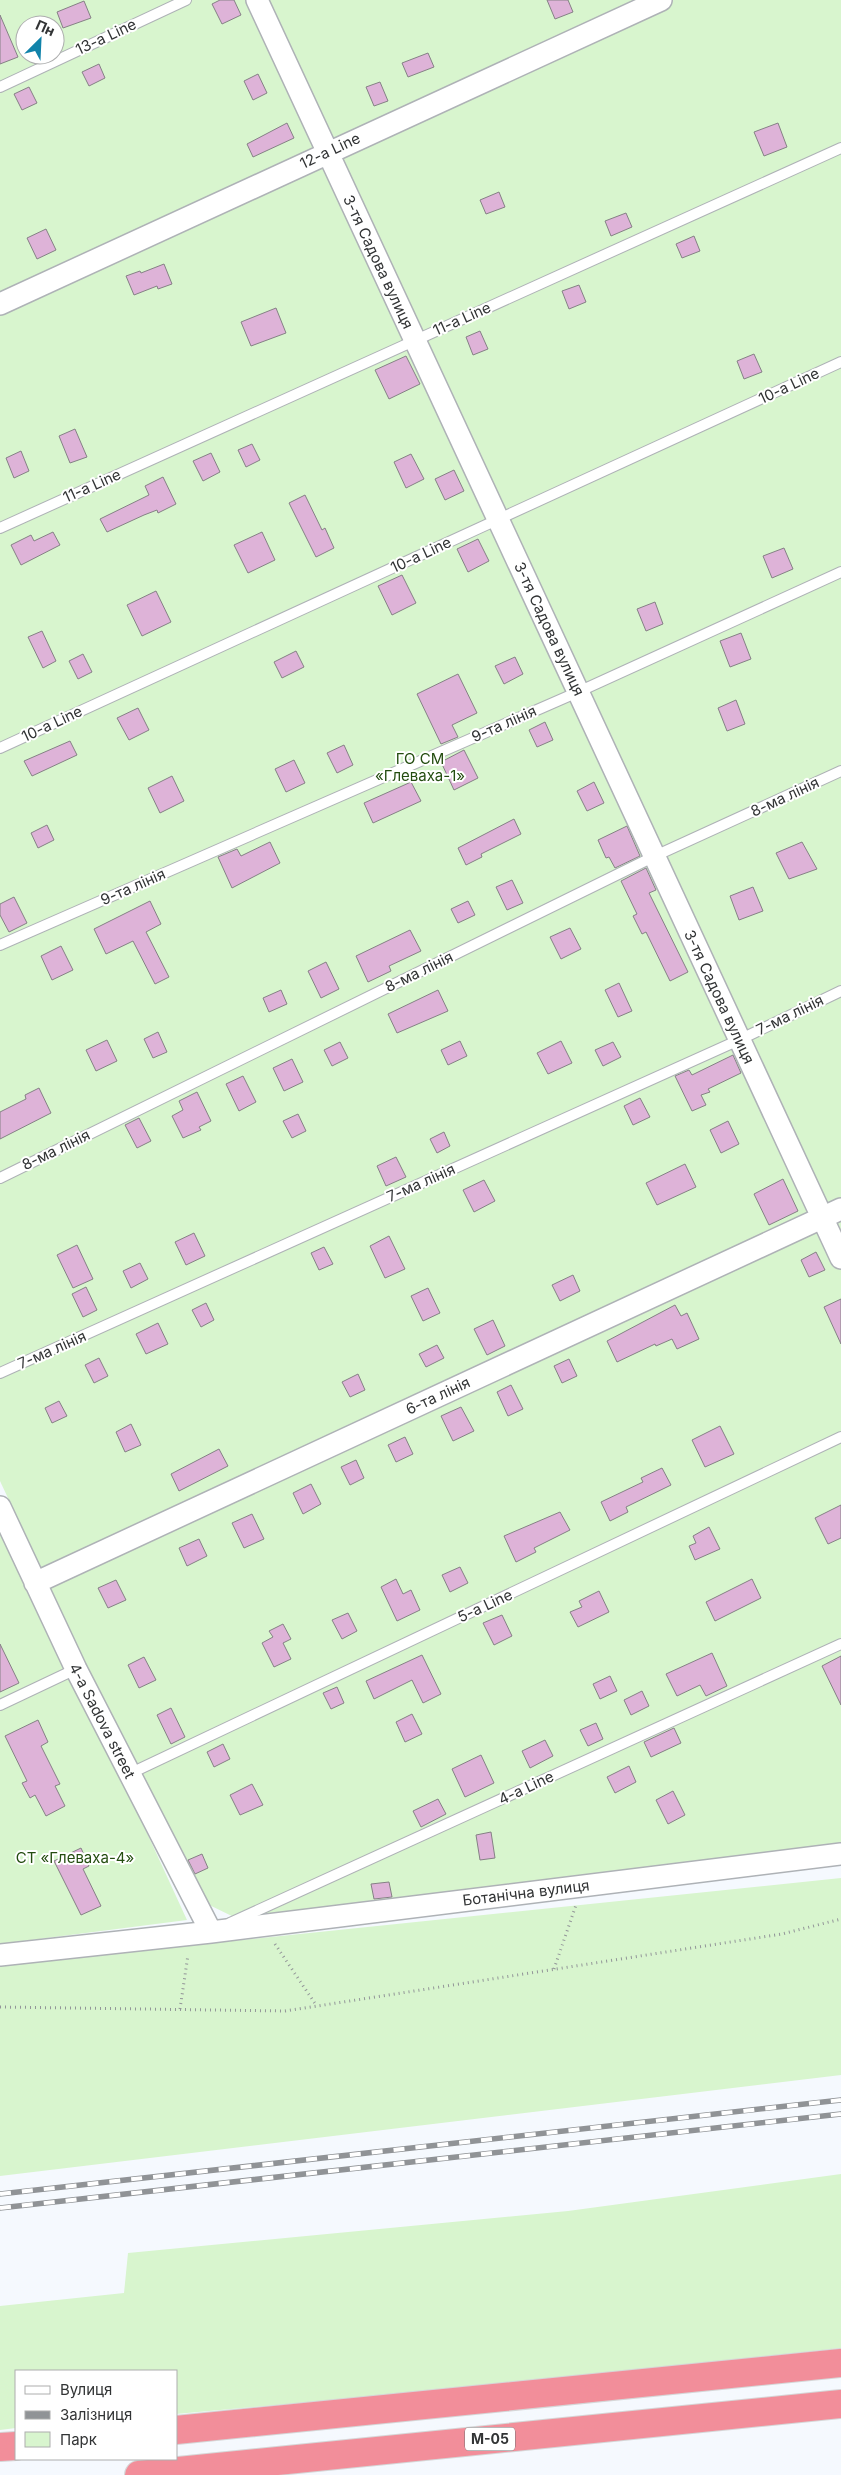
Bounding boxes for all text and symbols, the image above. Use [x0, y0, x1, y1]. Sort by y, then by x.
street label: 13-a Line [72, 14, 139, 59]
north arrow [15, 15, 65, 65]
text: Пн [33, 16, 58, 39]
street label: 12-a Line [297, 128, 363, 173]
street label: 3-тя Садова вулиця [339, 192, 418, 332]
street label: 11-a Line [430, 297, 494, 340]
street label: 10-a Line [755, 363, 822, 408]
street label: 11-a Line [60, 464, 124, 507]
street label: 10-a Line [387, 532, 454, 577]
street label: 3-тя Садова вулиця [510, 559, 589, 699]
street label: 10-a Line [18, 701, 85, 746]
street label: 9-та лінія [468, 701, 539, 746]
park label: ГО СМ «Глеваха-1» [375, 749, 465, 785]
street label: 8-ма лінія [747, 772, 822, 821]
street label: 9-та лінія [97, 864, 168, 909]
street label: 3-тя Садова вулиця [680, 927, 759, 1067]
street label: 8-ма лінія [382, 947, 456, 996]
street label: 7-ма лінія [753, 990, 827, 1039]
street label: 8-ма лінія [19, 1125, 93, 1174]
street label: 7-ма лінія [384, 1159, 458, 1206]
street label: 7-ма лінія [15, 1326, 89, 1373]
street label: 6-та лінія [403, 1372, 473, 1419]
street label: 5-a Line [454, 1585, 515, 1626]
street label: 4-a Sadova street [65, 1660, 140, 1782]
street label: 4-a Line [495, 1766, 557, 1809]
park label: СТ «Глеваха-4» [16, 1848, 134, 1867]
street label: Ботанічна вулиця [461, 1875, 591, 1910]
legend [15, 2370, 178, 2460]
text: Вулиця [60, 2380, 112, 2399]
text: Залізниця [60, 2405, 132, 2424]
road number: М-05 [465, 2428, 515, 2450]
text: Парк [60, 2430, 97, 2449]

